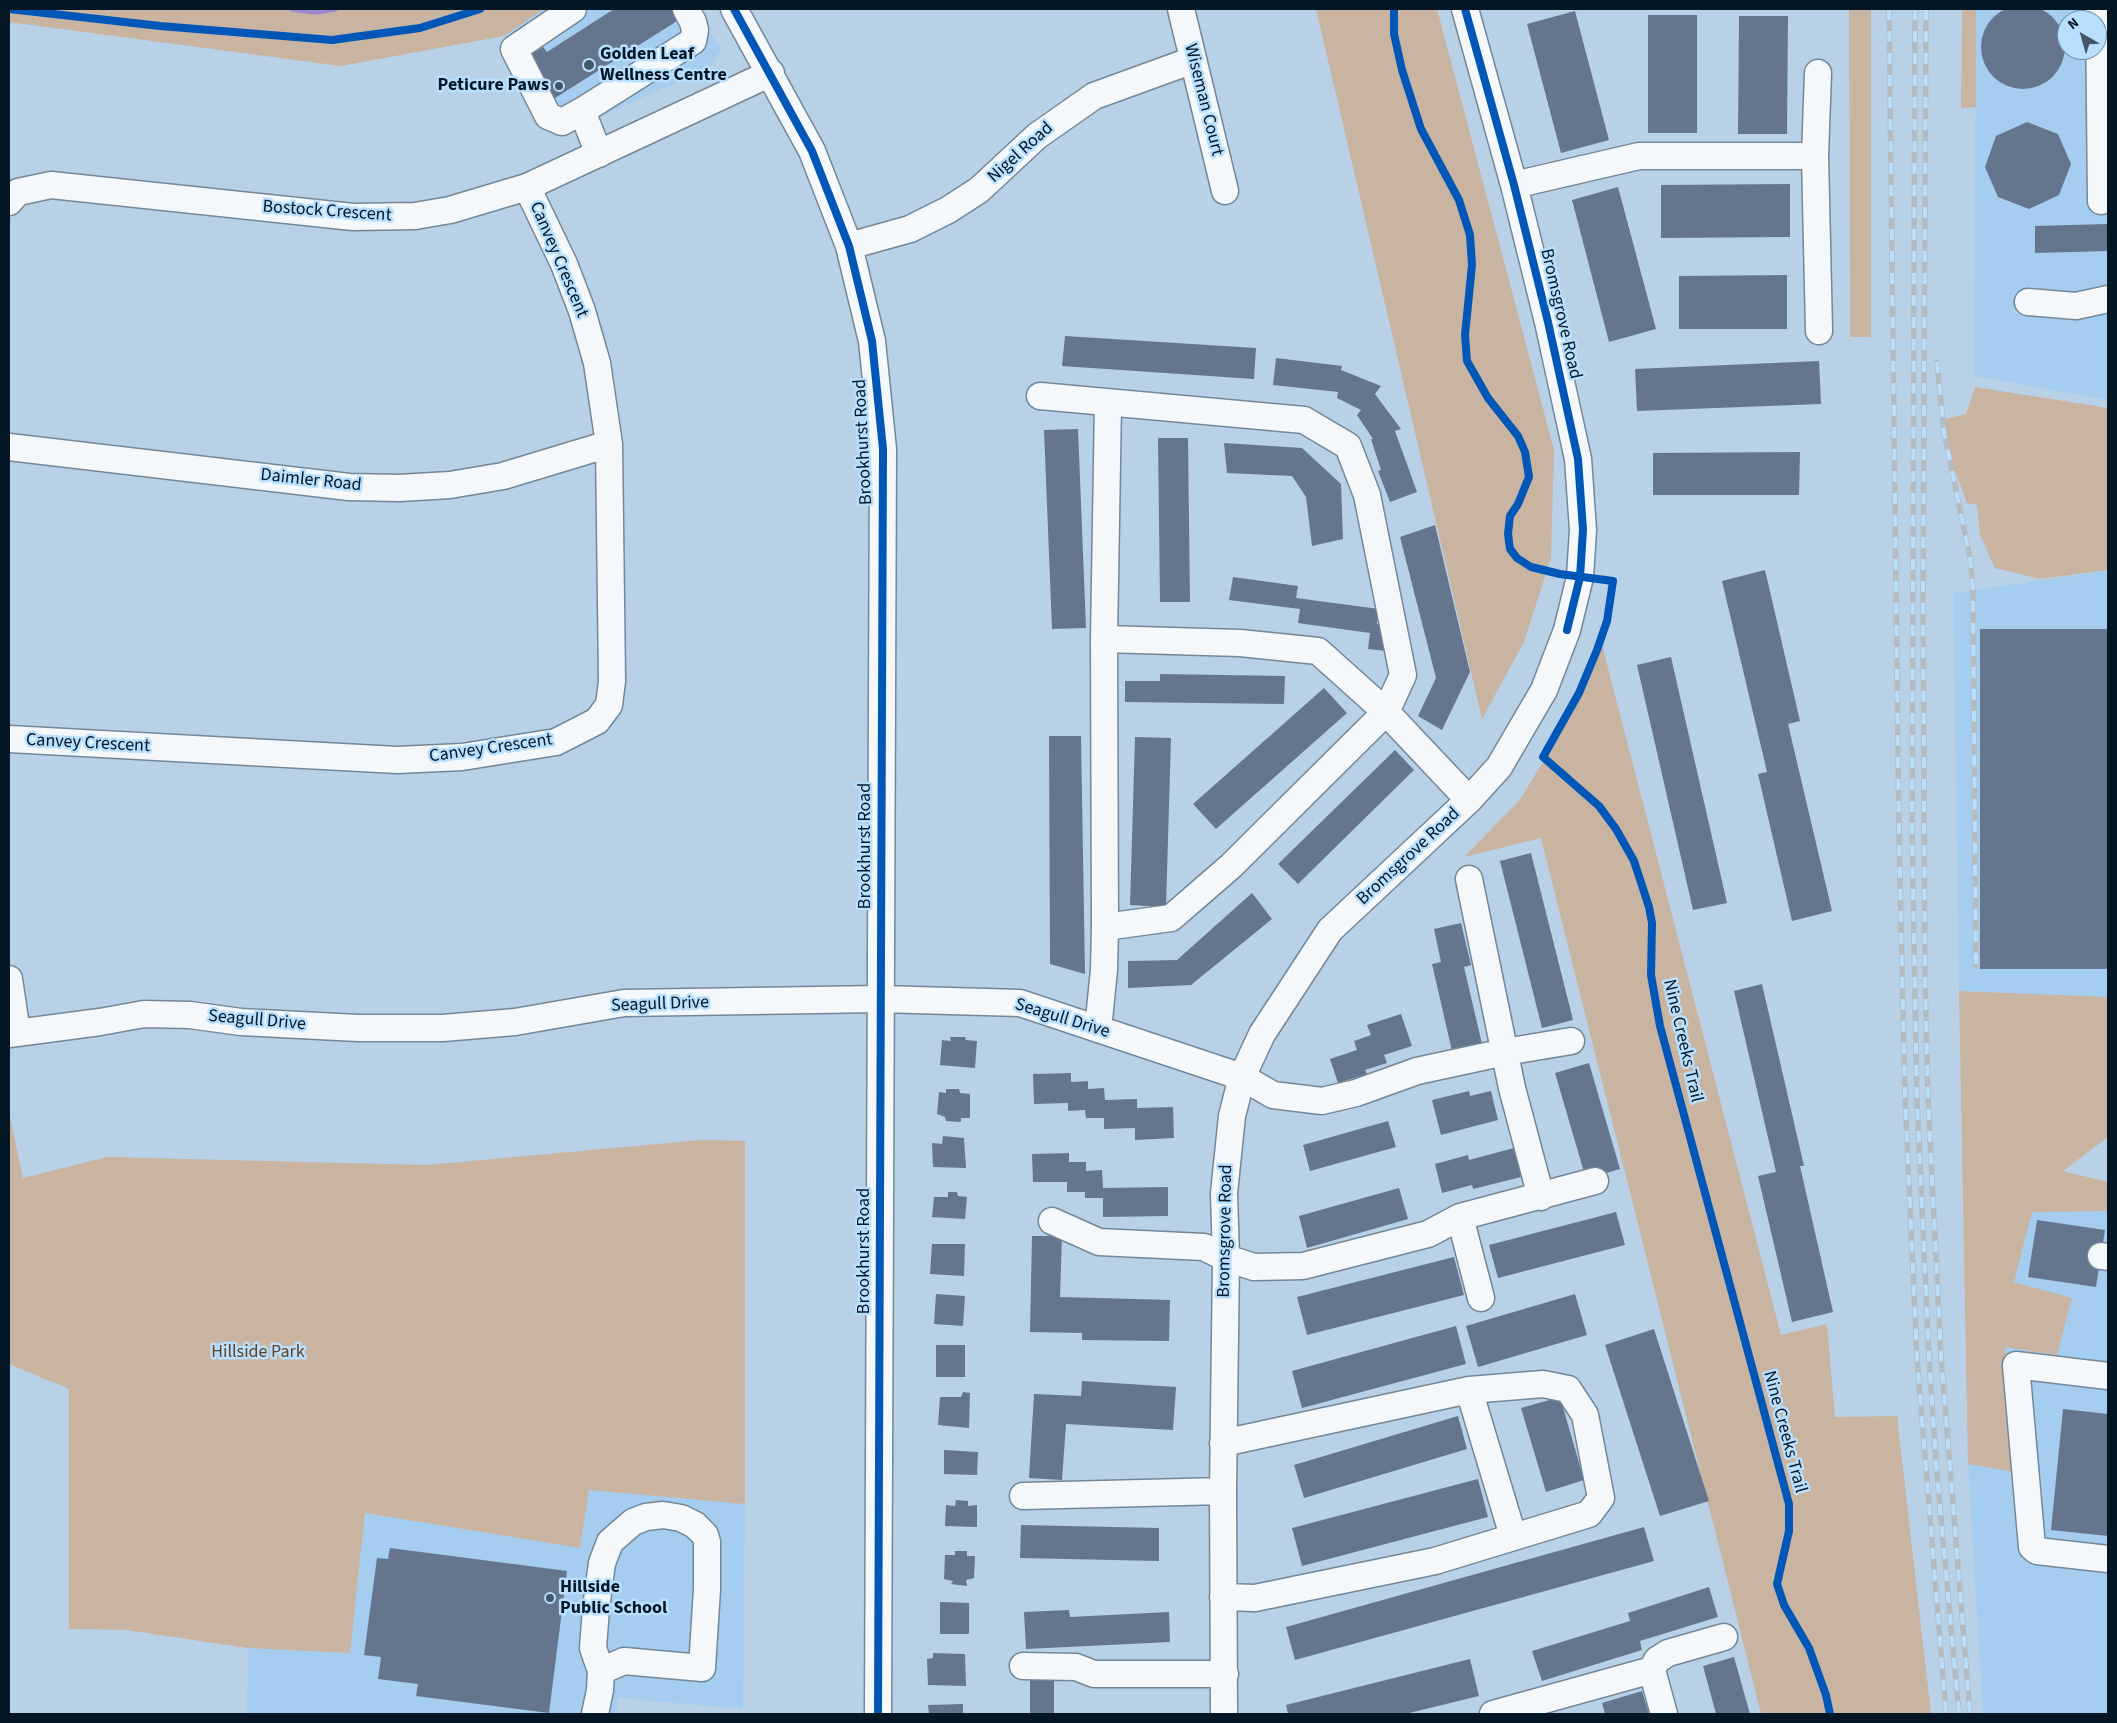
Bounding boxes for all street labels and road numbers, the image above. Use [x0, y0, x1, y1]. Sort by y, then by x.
street label: Wiseman Court [1179, 42, 1227, 158]
street label: Nigel Road [984, 118, 1058, 188]
street label: Bostock Crescent [262, 197, 392, 227]
street label: Canvey Crescent [524, 199, 592, 321]
street label: Bromsgrove Road [1534, 247, 1586, 381]
street label: Brookhurst Road [850, 378, 878, 506]
street label: Daimler Road [259, 465, 363, 497]
street label: Canvey Crescent [25, 730, 151, 758]
street label: Canvey Crescent [428, 730, 554, 768]
street label: Brookhurst Road [855, 783, 877, 909]
street label: Bromsgrove Road [1353, 804, 1465, 910]
street label: Nine Creeks Trail [1657, 977, 1707, 1105]
street label: Seagull Drive [611, 992, 709, 1018]
street label: Seagull Drive [1012, 994, 1112, 1044]
street label: Seagull Drive [207, 1006, 307, 1036]
street label: Bromsgrove Road [1214, 1164, 1238, 1298]
street label: Brookhurst Road [854, 1188, 876, 1314]
street label: Nine Creeks Trail [1757, 1369, 1811, 1495]

